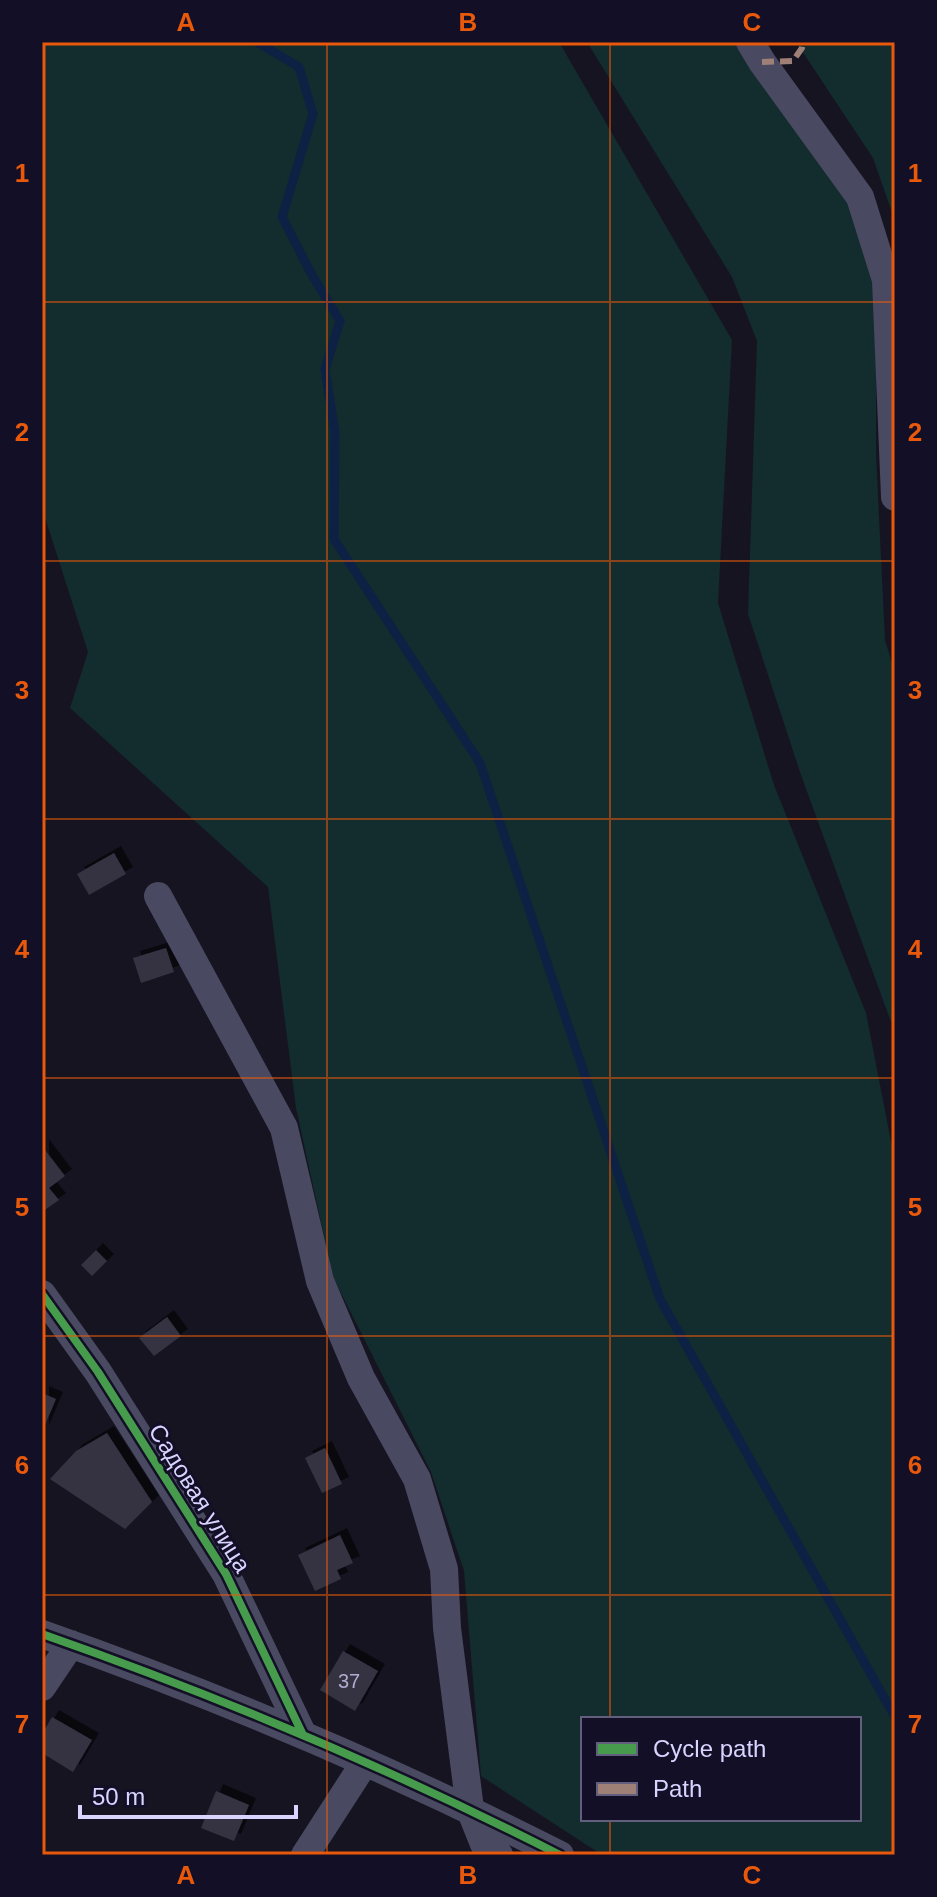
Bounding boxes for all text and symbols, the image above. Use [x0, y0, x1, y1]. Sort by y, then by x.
text: A [177, 7, 196, 37]
text: B [459, 7, 477, 37]
text: C [743, 7, 762, 37]
text: 1 [15, 158, 29, 188]
text: 1 [908, 158, 922, 188]
text: 2 [15, 417, 29, 447]
text: 2 [908, 417, 922, 447]
text: 3 [15, 675, 29, 705]
text: 3 [908, 675, 922, 705]
text: 4 [15, 934, 30, 964]
text: 4 [908, 934, 923, 964]
text: 5 [15, 1192, 29, 1222]
text: 5 [908, 1192, 922, 1222]
street label: Садовая улица [144, 1419, 257, 1578]
text: 6 [15, 1450, 29, 1480]
text: 6 [908, 1450, 922, 1480]
house number: 37 [338, 1670, 360, 1692]
text: 7 [15, 1709, 29, 1739]
text: 7 [908, 1709, 922, 1739]
legend [581, 1717, 861, 1821]
text: Cycle path [653, 1735, 766, 1762]
scale bar [80, 1769, 296, 1819]
text: Path [653, 1775, 702, 1802]
text: 50 m [92, 1783, 145, 1810]
text: A [177, 1860, 196, 1890]
text: B [459, 1860, 477, 1890]
text: C [743, 1860, 762, 1890]

